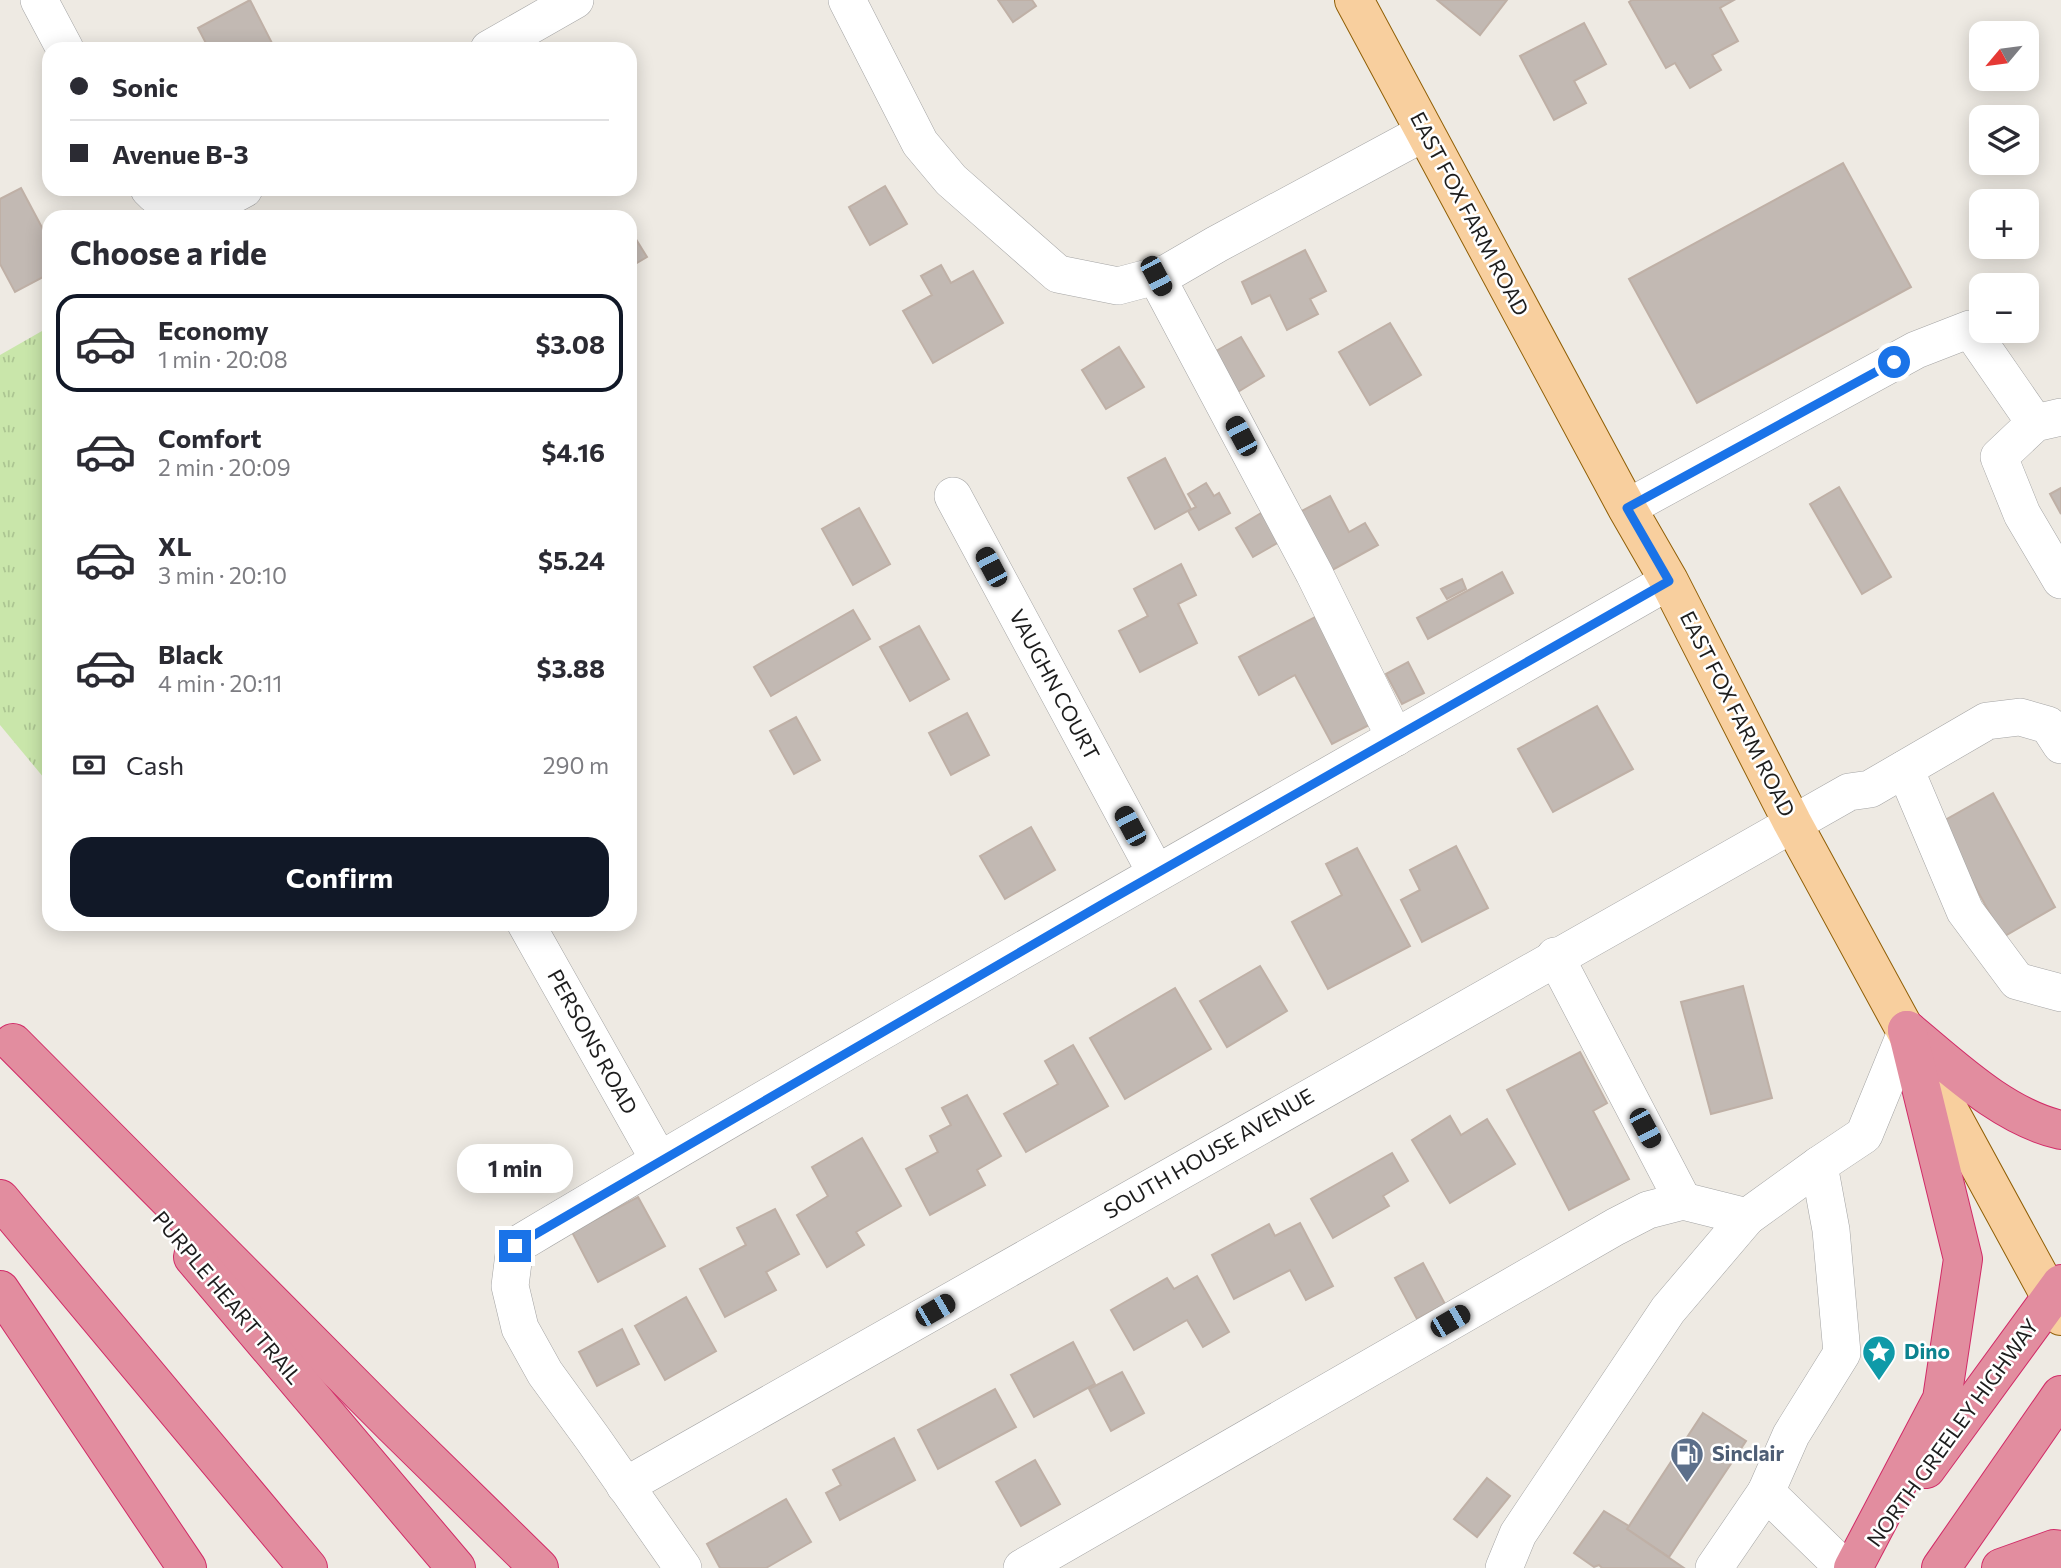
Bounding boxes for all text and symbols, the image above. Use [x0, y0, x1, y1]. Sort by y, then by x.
north arrow [1969, 21, 2039, 91]
map controls [1969, 21, 2039, 343]
text: Sonic [112, 71, 178, 102]
button: layers [1969, 105, 2039, 175]
street label: EAST FOX FARM ROAD [1406, 107, 1535, 320]
text: Avenue B-3 [112, 138, 249, 169]
button: + [1969, 189, 2039, 259]
text: Choose a ride [70, 232, 267, 272]
car [1137, 253, 1176, 299]
button: − [1969, 273, 2039, 343]
icon: car [74, 312, 137, 375]
text: Economy [158, 314, 269, 345]
text: $3.08 [535, 328, 605, 359]
text: 1 min · 20:08 [158, 345, 288, 373]
route start [1878, 346, 1910, 378]
car [1222, 413, 1261, 459]
icon: car [74, 420, 137, 483]
text: Comfort [158, 422, 261, 453]
text: $4.16 [541, 436, 605, 467]
text: 2 min · 20:09 [158, 453, 291, 481]
icon: car [74, 528, 137, 591]
text: XL [158, 530, 192, 561]
text: $5.24 [538, 544, 605, 575]
car [972, 544, 1011, 590]
text: 3 min · 20:10 [158, 561, 287, 589]
street label: VAUGHN COURT [1005, 605, 1106, 764]
street label: EAST FOX FARM ROAD [1676, 606, 1801, 820]
icon: car [74, 636, 137, 699]
text: Black [158, 638, 224, 669]
text: $3.88 [537, 652, 605, 683]
text: 4 min · 20:11 [158, 669, 282, 697]
icon: cash [70, 746, 108, 784]
text: Cash [126, 749, 184, 780]
text: 290 m [543, 751, 609, 779]
car [1111, 803, 1150, 849]
button: Confirm [70, 837, 609, 917]
street label: PERSONS ROAD [543, 965, 643, 1118]
street label: SOUTH HOUSE AVENUE [1099, 1082, 1318, 1223]
car [1626, 1105, 1665, 1151]
callout: 1 min [457, 1144, 573, 1194]
text: 1 min [488, 1154, 542, 1182]
street label: PURPLE HEART TRAIL [149, 1205, 308, 1389]
route end [499, 1230, 531, 1262]
car [912, 1290, 959, 1330]
car [1427, 1301, 1474, 1341]
street label: NORTH GREELEY HIGHWAY [1861, 1313, 2043, 1551]
place icon: Dino [1860, 1333, 1898, 1382]
place label: Dino [1904, 1338, 1950, 1363]
fuel station icon: Sinclair [1668, 1435, 1706, 1484]
place label: Sinclair [1712, 1440, 1784, 1465]

